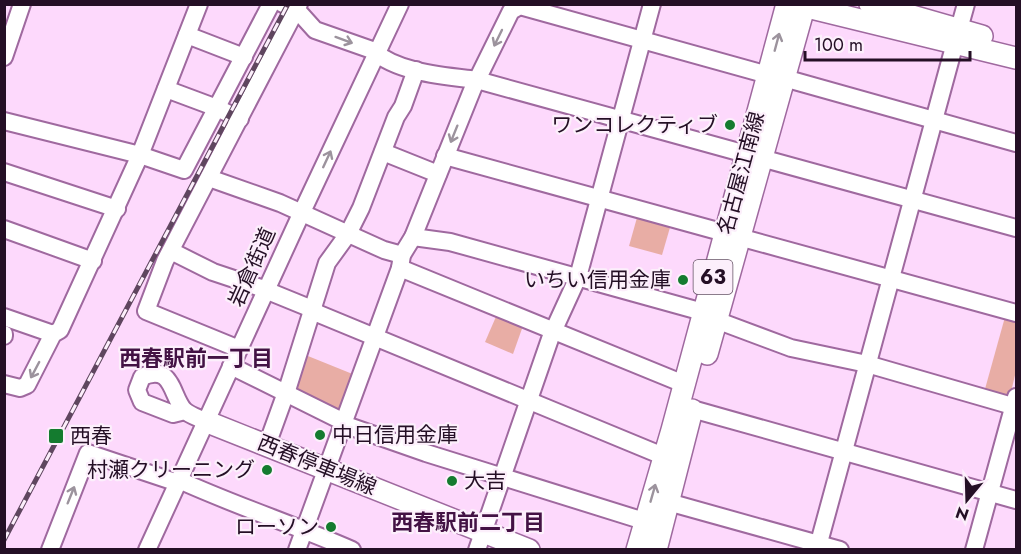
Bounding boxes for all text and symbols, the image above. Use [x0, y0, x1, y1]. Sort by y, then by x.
scale bar [805, 24, 970, 62]
one-way arrow [492, 28, 504, 46]
text: 100 m [814, 32, 863, 58]
one-way arrow [772, 33, 783, 52]
one-way arrow [335, 36, 353, 47]
street label: 名古屋江南線 [710, 108, 772, 238]
place label: ワンコレクティブ [551, 110, 718, 140]
marker: ワンコレクティブ [723, 118, 737, 132]
one-way arrow [448, 124, 459, 143]
one-way arrow [321, 150, 333, 168]
street label: 岩倉街道 [221, 223, 283, 311]
road number: 63 [694, 260, 732, 294]
place label: いちい信用金庫 [524, 265, 671, 295]
marker: いちい信用金庫 [676, 273, 690, 287]
district label: 西春駅前一丁目 [119, 342, 273, 374]
one-way arrow [29, 361, 41, 378]
place label: 中日信用金庫 [332, 420, 458, 450]
place label: 西春 [70, 421, 112, 451]
marker: 西春 [47, 427, 65, 445]
street label: 西春停車場線 [253, 427, 381, 503]
marker: 中日信用金庫 [313, 428, 327, 442]
place label: 村瀬クリーニング [87, 455, 255, 485]
marker: 村瀬クリーニング [260, 463, 274, 477]
place label: 大吉 [464, 466, 506, 496]
north arrow [937, 470, 997, 530]
marker: 大吉 [445, 474, 459, 488]
one-way arrow [647, 484, 659, 503]
one-way arrow [67, 486, 78, 505]
text: N [953, 501, 972, 527]
district label: 西春駅前二丁目 [391, 506, 545, 538]
place label: ローソン [235, 512, 319, 542]
marker: ローソン [324, 520, 338, 534]

